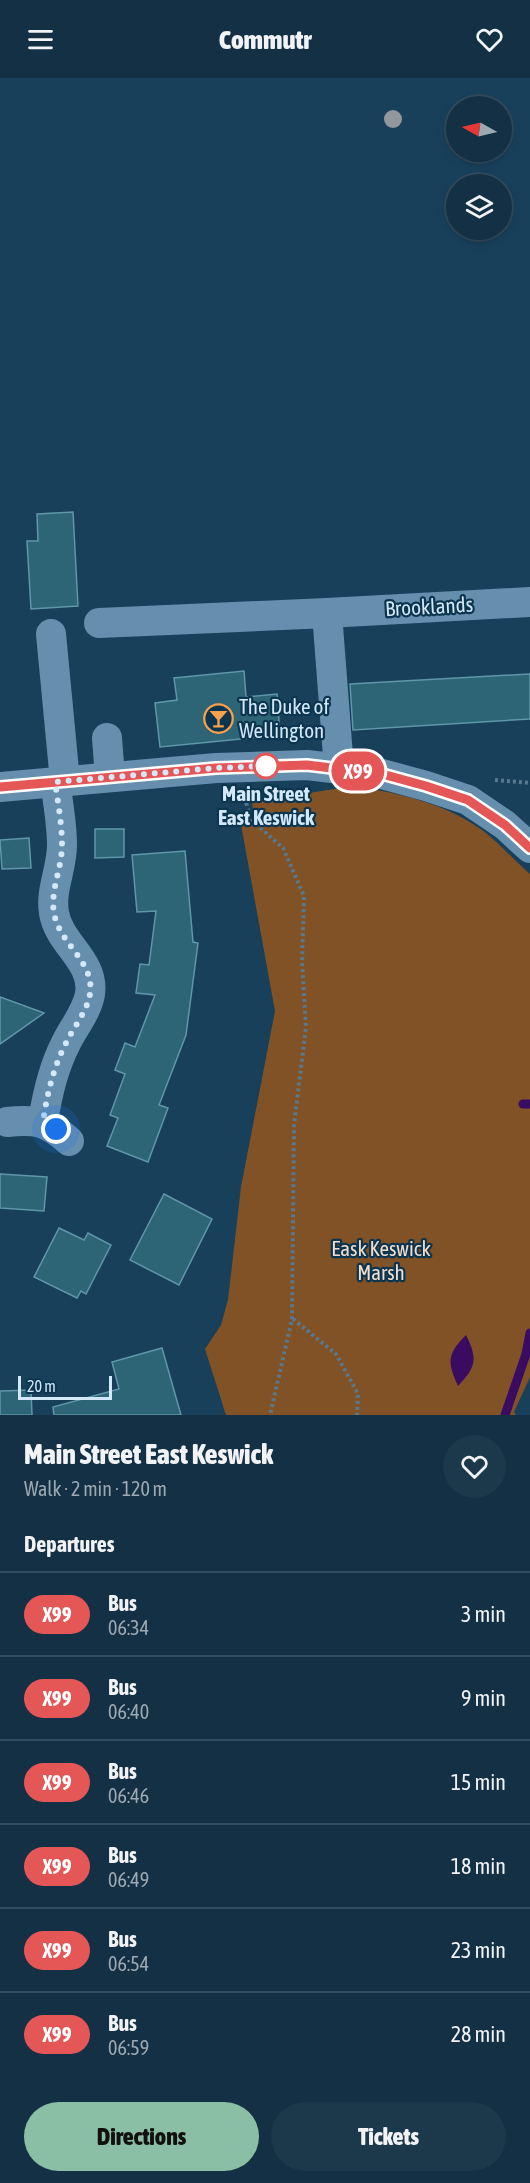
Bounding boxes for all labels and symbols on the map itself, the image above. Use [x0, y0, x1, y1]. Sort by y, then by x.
north arrow [446, 96, 512, 162]
street label: Brooklands [384, 592, 474, 620]
place label: The Duke of Wellington [239, 694, 329, 742]
bar icon: The Duke of Wellington [202, 703, 234, 735]
line badge: X99 [324, 752, 392, 790]
marker: Main Street East Keswick [253, 753, 279, 779]
place label: Main Street East Keswick [218, 781, 315, 829]
your location [41, 1114, 71, 1144]
park label: Eask Keswick Marsh [331, 1236, 431, 1284]
scale bar [18, 1373, 112, 1400]

